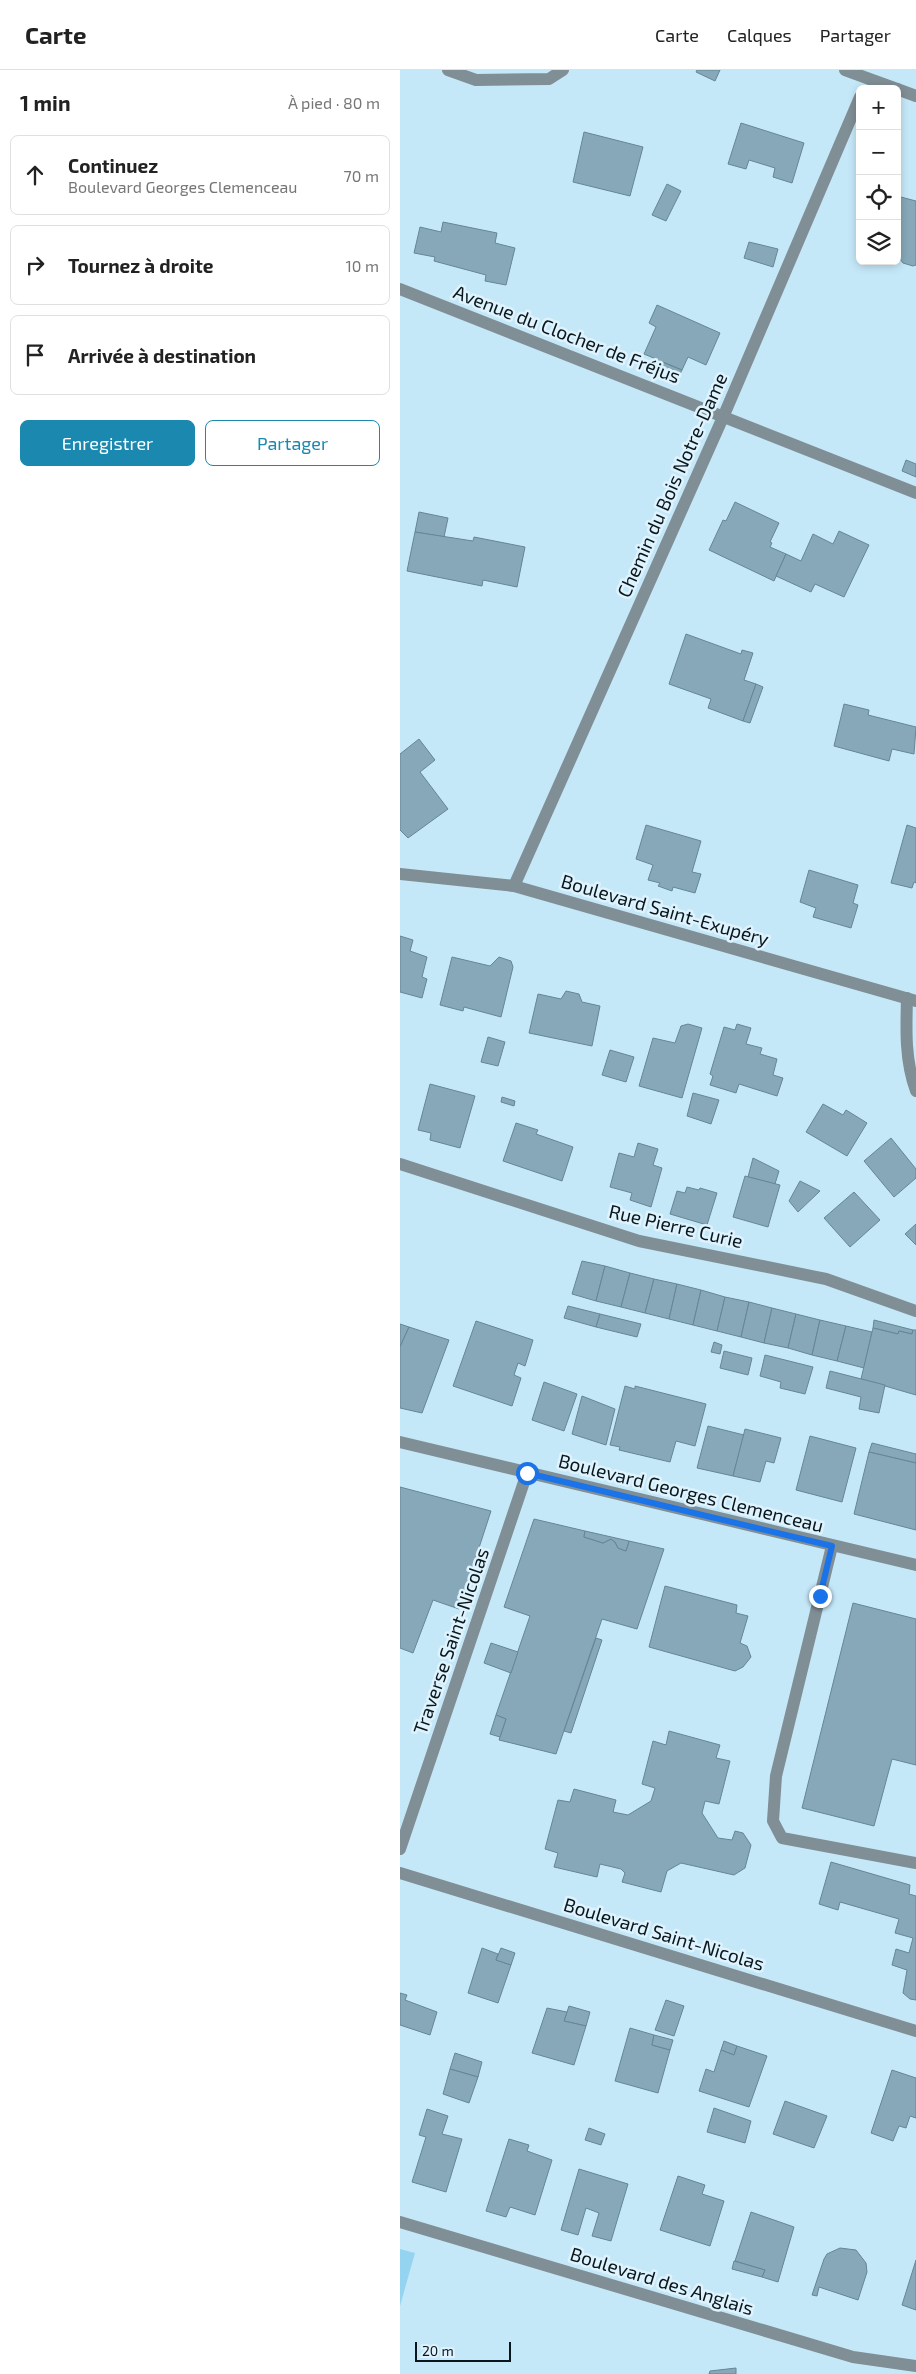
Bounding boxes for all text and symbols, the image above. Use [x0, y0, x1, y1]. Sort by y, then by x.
text: Carte [25, 20, 86, 49]
text: Carte [655, 24, 699, 46]
text: Calques [727, 24, 792, 46]
text: Partager [820, 24, 891, 46]
map controls [856, 85, 901, 265]
button: + [856, 85, 901, 130]
text: 1 min [20, 90, 71, 115]
text: À pied · 80 m [288, 93, 380, 112]
button: − [856, 130, 901, 175]
text: Continuez [68, 154, 158, 177]
icon: ahead [21, 161, 49, 189]
text: 70 m [344, 166, 379, 185]
button: locate [856, 175, 901, 220]
text: Boulevard Georges Clemenceau [68, 177, 297, 196]
button: layers [856, 220, 901, 265]
icon: right [21, 251, 49, 279]
text: Tournez à droite [68, 254, 214, 277]
text: 10 m [345, 256, 379, 275]
street label: Avenue du Clocher de Fréjus [450, 280, 684, 387]
icon: arrive [21, 341, 49, 369]
text: Arrivée à destination [68, 344, 256, 367]
street label: Chemin du Bois Notre-Dame [612, 369, 732, 601]
button: Enregistrer [20, 420, 195, 466]
button: Partager [205, 420, 380, 466]
street label: Boulevard Saint-Exupéry [559, 869, 772, 950]
street label: Rue Pierre Curie [607, 1199, 745, 1252]
street label: Boulevard Georges Clemenceau [556, 1448, 826, 1537]
route start [516, 1462, 539, 1485]
street label: Traverse Saint-Nicolas [408, 1545, 493, 1737]
route end [809, 1585, 832, 1608]
street label: Boulevard Saint-Nicolas [561, 1892, 767, 1975]
street label: Boulevard des Anglais [568, 2242, 757, 2319]
scale bar [415, 2339, 511, 2362]
text: 20 m [422, 2342, 454, 2359]

